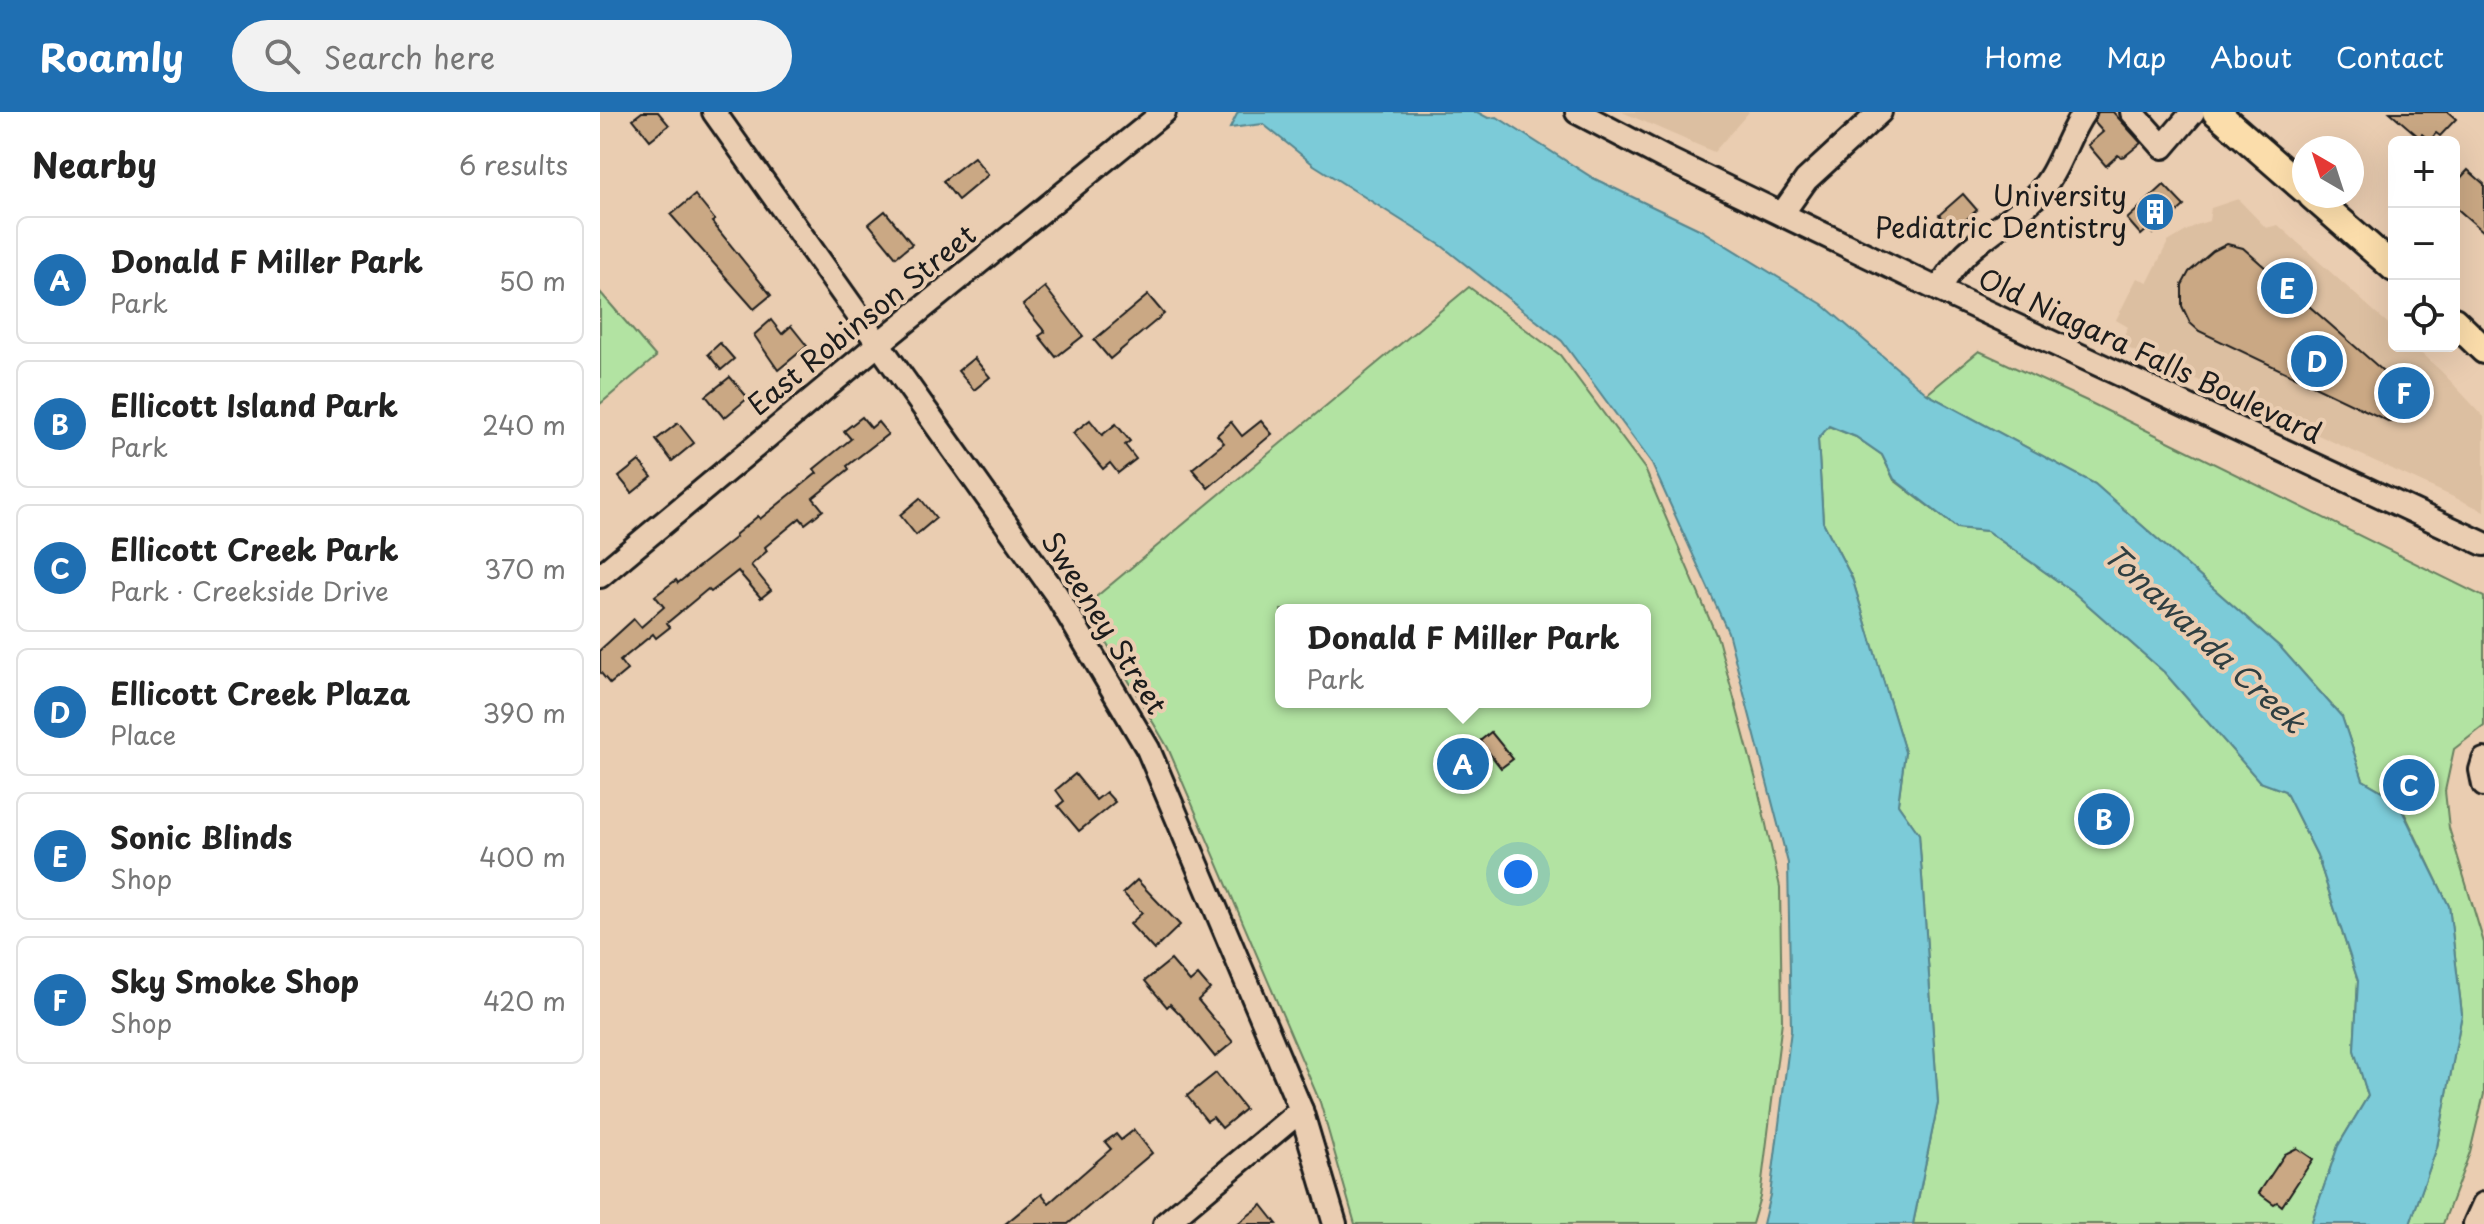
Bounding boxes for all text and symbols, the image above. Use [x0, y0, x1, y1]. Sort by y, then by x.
search box [232, 20, 792, 92]
text: Roamly [40, 28, 184, 85]
icon: search [260, 34, 304, 78]
text: Search here [324, 34, 495, 79]
text: Home [1984, 35, 2062, 78]
text: Map [2106, 35, 2166, 78]
text: About [2210, 35, 2292, 78]
text: Contact [2336, 35, 2444, 78]
north arrow [2292, 136, 2364, 208]
map controls [2388, 136, 2460, 352]
button: + [2388, 136, 2460, 208]
text: Nearby [32, 138, 157, 190]
text: 6 results [459, 145, 568, 184]
place label: University Pediatric Dentistry [1875, 173, 2127, 248]
building icon: University Pediatric Dentistry [2134, 191, 2176, 233]
button: − [2388, 208, 2460, 280]
street label: East Robinson Street [737, 213, 985, 425]
text: Donald F Miller Park [110, 238, 423, 283]
street label: Old Niagara Falls Boulevard [1972, 256, 2330, 453]
pin: E [2261, 258, 2313, 318]
text: A [50, 261, 70, 300]
text: 50 m [499, 261, 566, 300]
button: locate [2388, 280, 2460, 352]
text: Park [110, 283, 168, 322]
pin: D [2291, 331, 2343, 391]
pin: F [2378, 363, 2430, 423]
text: Ellicott Island Park [110, 382, 398, 427]
text: B [51, 405, 69, 444]
text: 240 m [482, 405, 566, 444]
text: Park [110, 427, 168, 466]
street label: Sweeney Street [1032, 522, 1179, 722]
text: Ellicott Creek Park [110, 526, 399, 571]
water label: Tonawanda Creek [2095, 532, 2318, 744]
text: C [50, 549, 70, 588]
text: 370 m [484, 549, 566, 588]
text: Park · Creekside Drive [110, 571, 389, 610]
popup [1275, 604, 1651, 708]
text: Donald F Miller Park [1306, 614, 1620, 659]
text: Park [1306, 659, 1365, 698]
text: Ellicott Creek Plaza [110, 670, 410, 715]
text: D [50, 693, 70, 732]
text: 390 m [482, 693, 566, 732]
text: Place [110, 715, 176, 754]
pin: A [1437, 734, 1489, 794]
pin: C [2383, 755, 2435, 815]
pin: B [2078, 789, 2130, 849]
text: Sonic Blinds [110, 814, 292, 859]
text: E [52, 837, 68, 876]
text: 400 m [479, 837, 566, 876]
your location [1498, 854, 1538, 894]
text: Shop [110, 859, 172, 898]
text: Sky Smoke Shop [110, 958, 359, 1003]
text: F [52, 981, 68, 1020]
text: 420 m [483, 981, 566, 1020]
text: Shop [110, 1003, 172, 1042]

